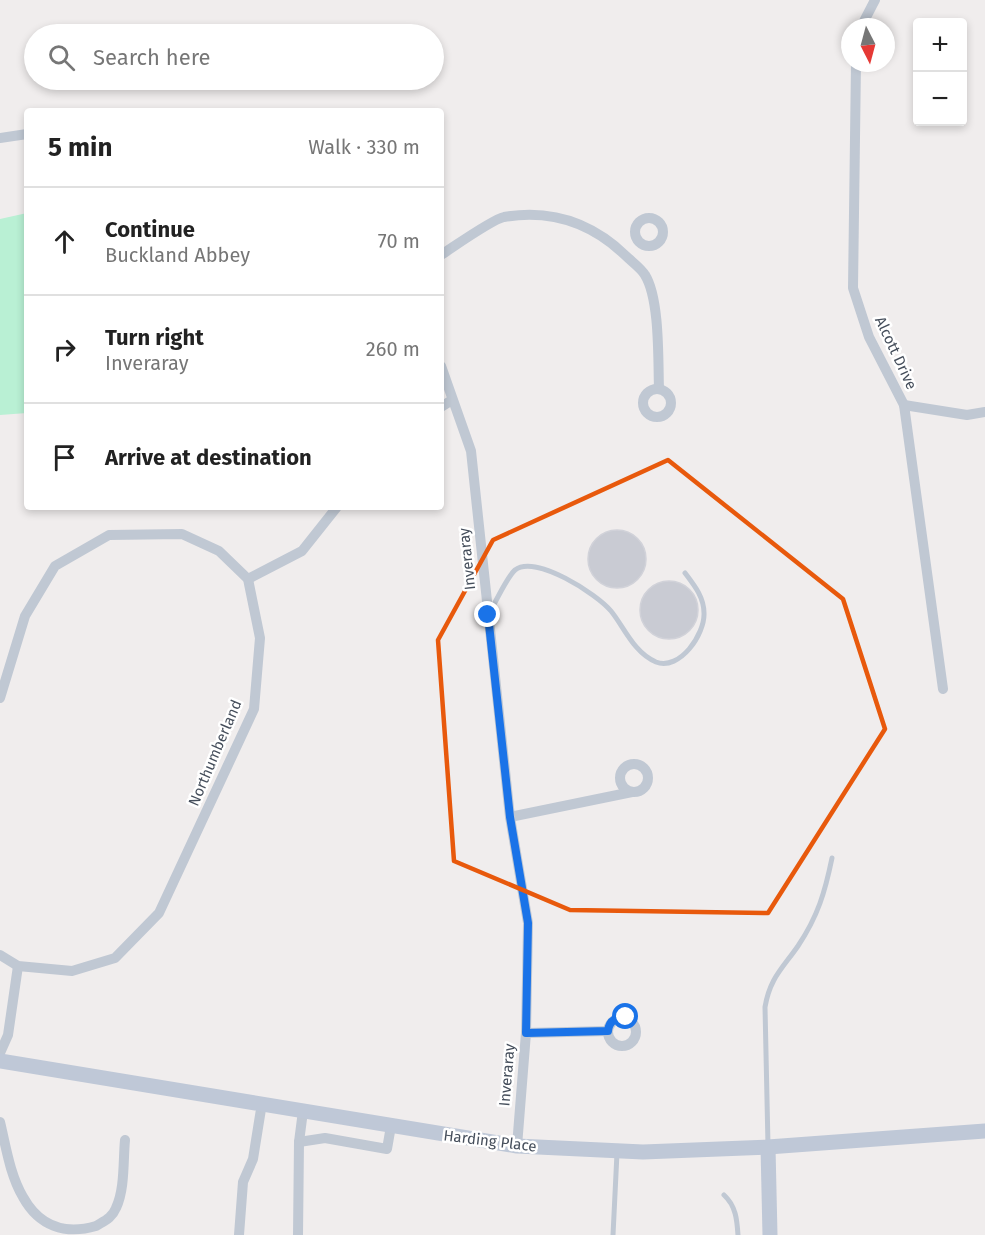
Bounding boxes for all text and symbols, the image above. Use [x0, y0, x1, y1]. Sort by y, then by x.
north arrow [841, 18, 895, 72]
map controls [913, 18, 967, 126]
button: + [913, 18, 967, 72]
search box [24, 24, 444, 90]
icon: search [45, 41, 78, 74]
text: Search here [93, 44, 211, 71]
button: − [913, 72, 967, 126]
text: 5 min [48, 132, 112, 163]
text: Walk · 330 m [308, 135, 420, 159]
text: Continue [105, 216, 195, 243]
icon: ahead [48, 225, 81, 258]
text: 70 m [378, 229, 420, 253]
text: Buckland Abbey [105, 243, 250, 267]
street label: Alcott Drive [871, 314, 921, 392]
text: Turn right [105, 324, 204, 351]
icon: right [48, 333, 81, 366]
text: 260 m [366, 337, 420, 361]
text: Inveraray [105, 351, 188, 375]
icon: arrive [48, 441, 81, 474]
text: Arrive at destination [105, 444, 312, 471]
street label: Inveraray [455, 526, 479, 591]
route end [474, 601, 500, 627]
street label: Northumberland [185, 697, 245, 809]
route start [612, 1003, 638, 1029]
street label: Inveraray [495, 1042, 519, 1107]
street label: Harding Place [442, 1126, 538, 1156]

